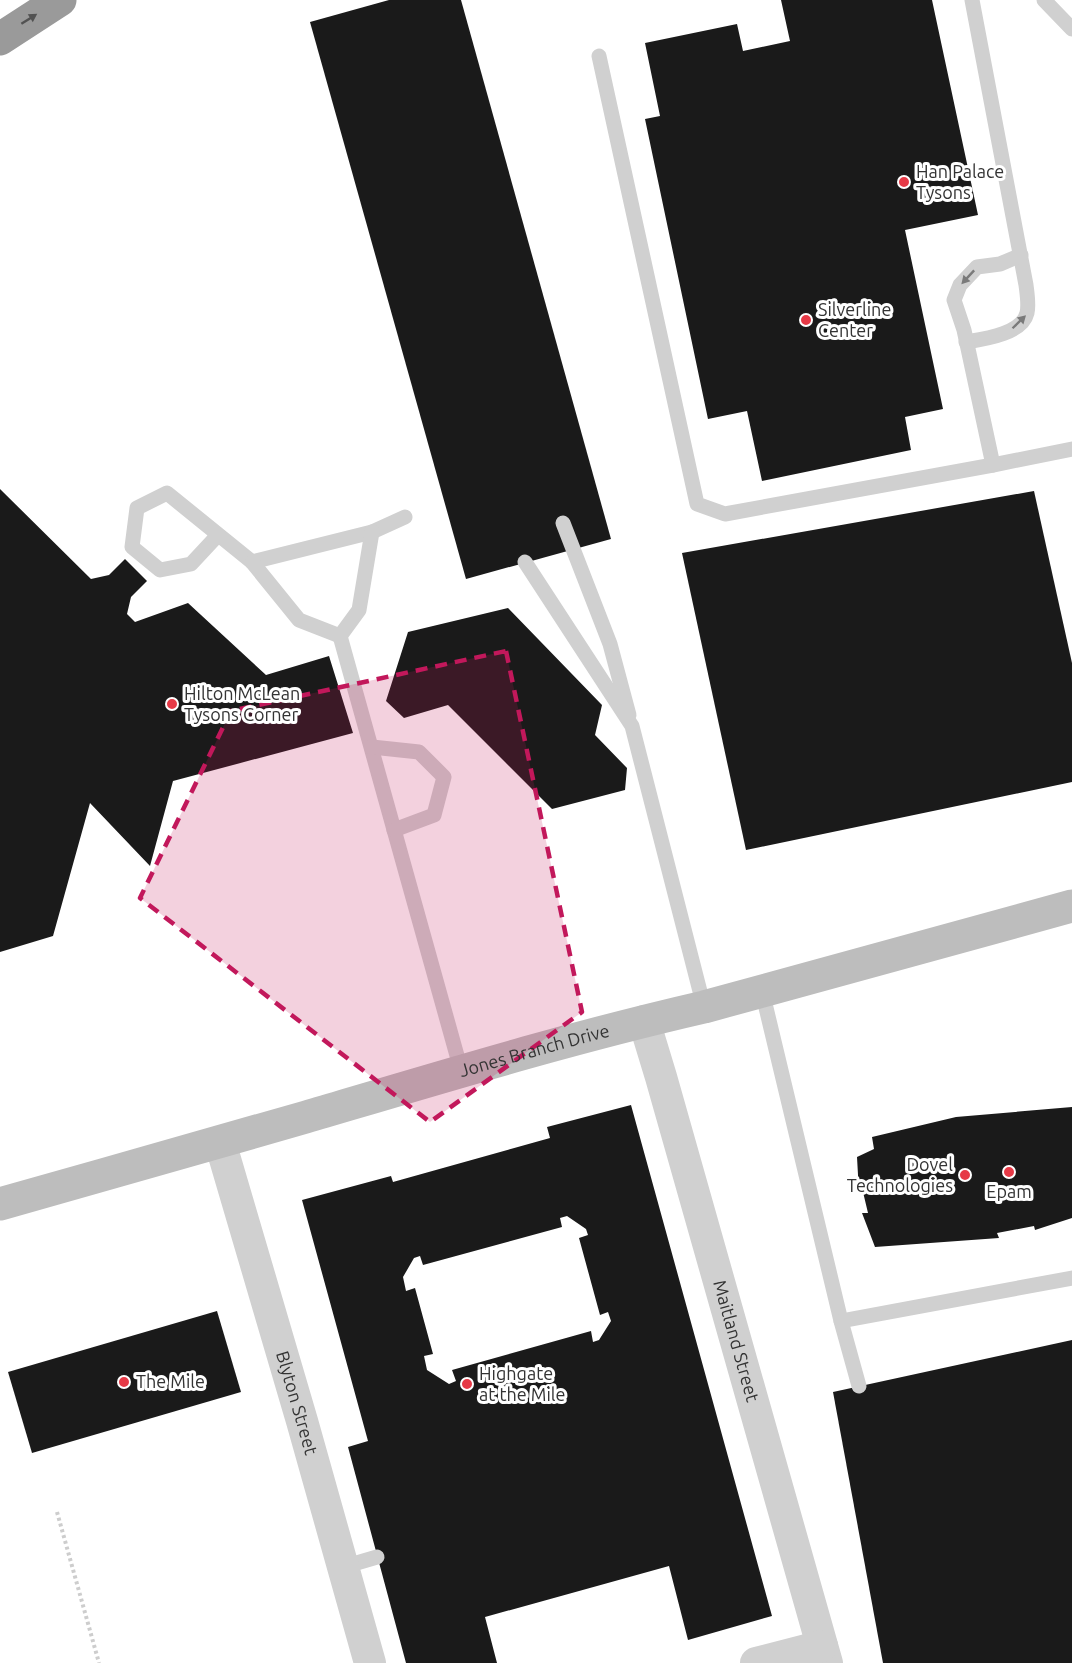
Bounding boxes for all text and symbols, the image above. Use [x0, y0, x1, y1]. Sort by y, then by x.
one-way arrow [21, 13, 37, 24]
place label: Han Palace Tysons [916, 161, 1004, 202]
marker: Han Palace Tysons [897, 175, 911, 189]
one-way arrow [961, 269, 975, 284]
place label: Silverline Center [818, 299, 891, 340]
marker: Silverline Center [799, 313, 813, 327]
one-way arrow [1012, 315, 1027, 329]
place label: Hilton McLean Tysons Corner [184, 683, 300, 724]
marker: Hilton McLean Tysons Corner [165, 697, 179, 711]
street label: Jones Branch Drive [457, 1020, 611, 1080]
place label: Dovel Technologies [847, 1154, 953, 1195]
marker: Epam [1002, 1165, 1016, 1179]
marker: Dovel Technologies [958, 1168, 972, 1182]
place label: Epam [986, 1181, 1032, 1201]
street label: Maitland Street [710, 1278, 764, 1404]
street label: Blyton Street [273, 1348, 322, 1457]
place label: Highgate at the Mile [479, 1363, 566, 1404]
place label: The Mile [136, 1371, 205, 1391]
marker: The Mile [117, 1375, 131, 1389]
marker: Highgate at the Mile [460, 1377, 474, 1391]

